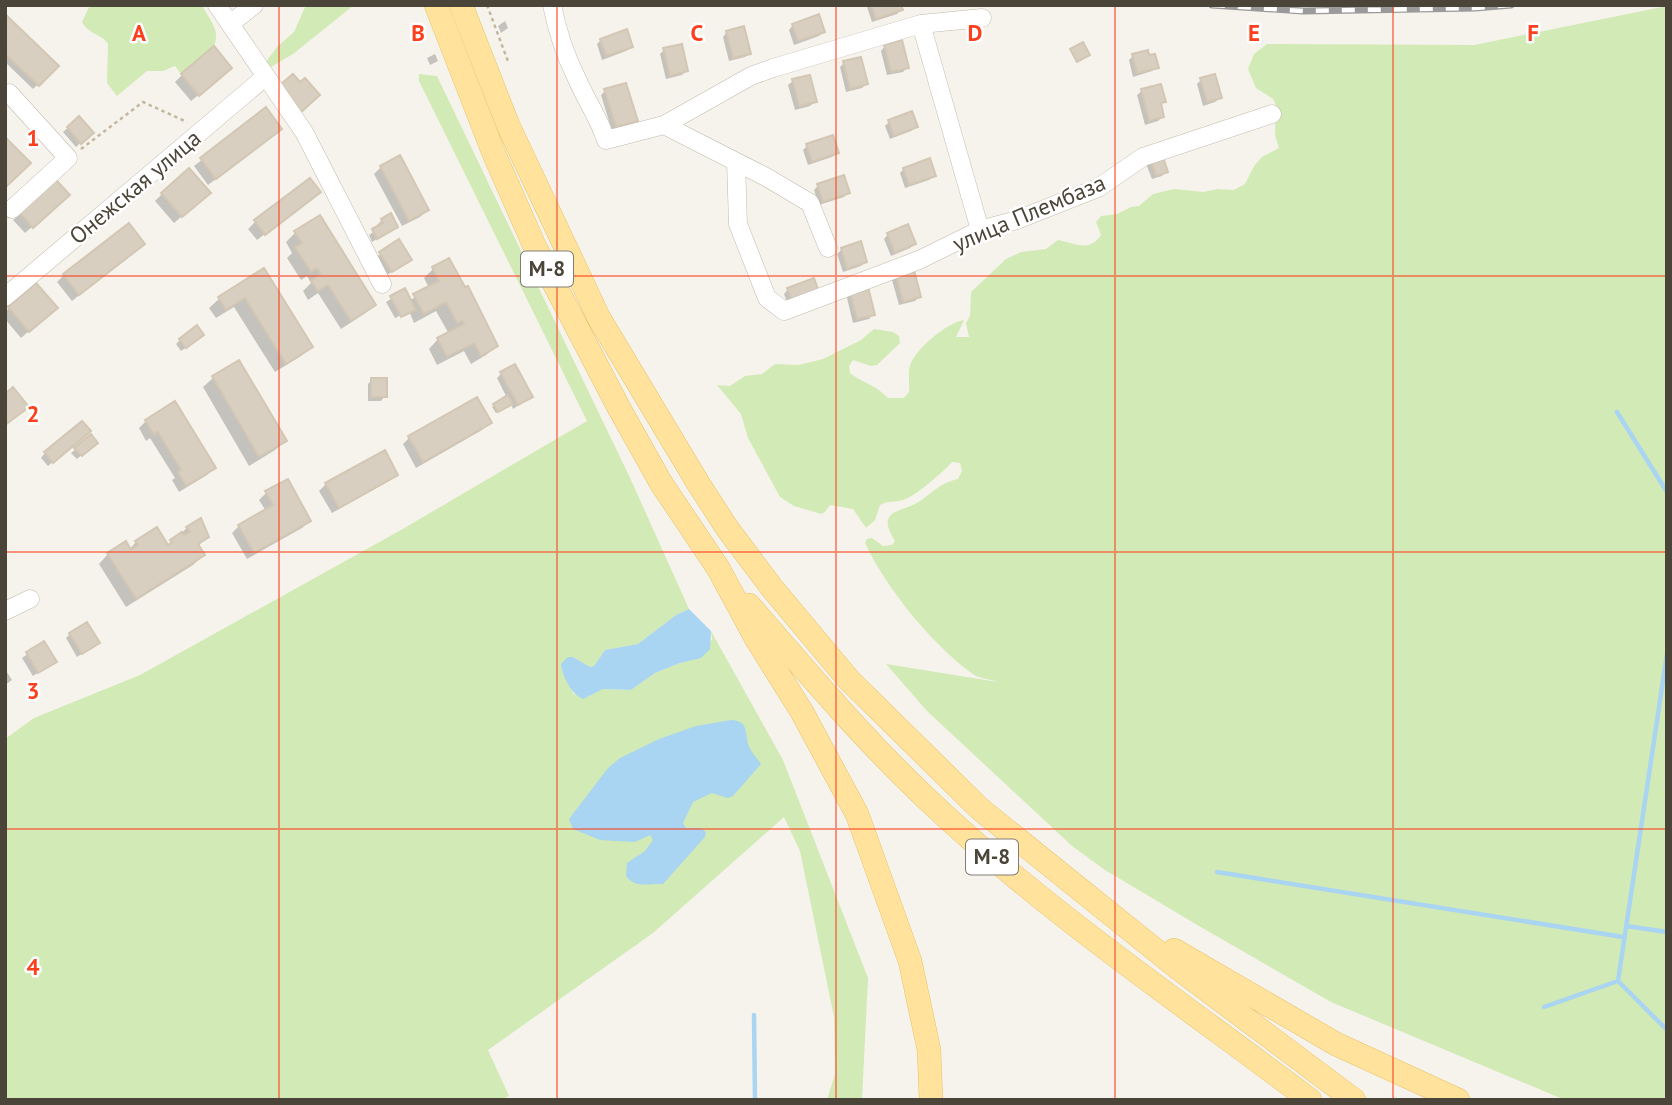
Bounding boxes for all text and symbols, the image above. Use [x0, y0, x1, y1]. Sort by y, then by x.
text: A [132, 18, 146, 47]
text: B [411, 18, 425, 47]
text: C [691, 18, 704, 47]
text: D [968, 18, 982, 47]
text: E [1248, 18, 1260, 47]
text: F [1527, 18, 1539, 47]
text: 1 [26, 123, 40, 152]
street label: Онежская улица [63, 123, 206, 250]
street label: улица Плембаза [948, 167, 1110, 258]
road number: М-8 [521, 252, 573, 286]
text: 2 [26, 399, 40, 428]
text: 3 [26, 676, 40, 705]
road number: М-8 [966, 840, 1018, 874]
text: 4 [26, 952, 40, 981]

